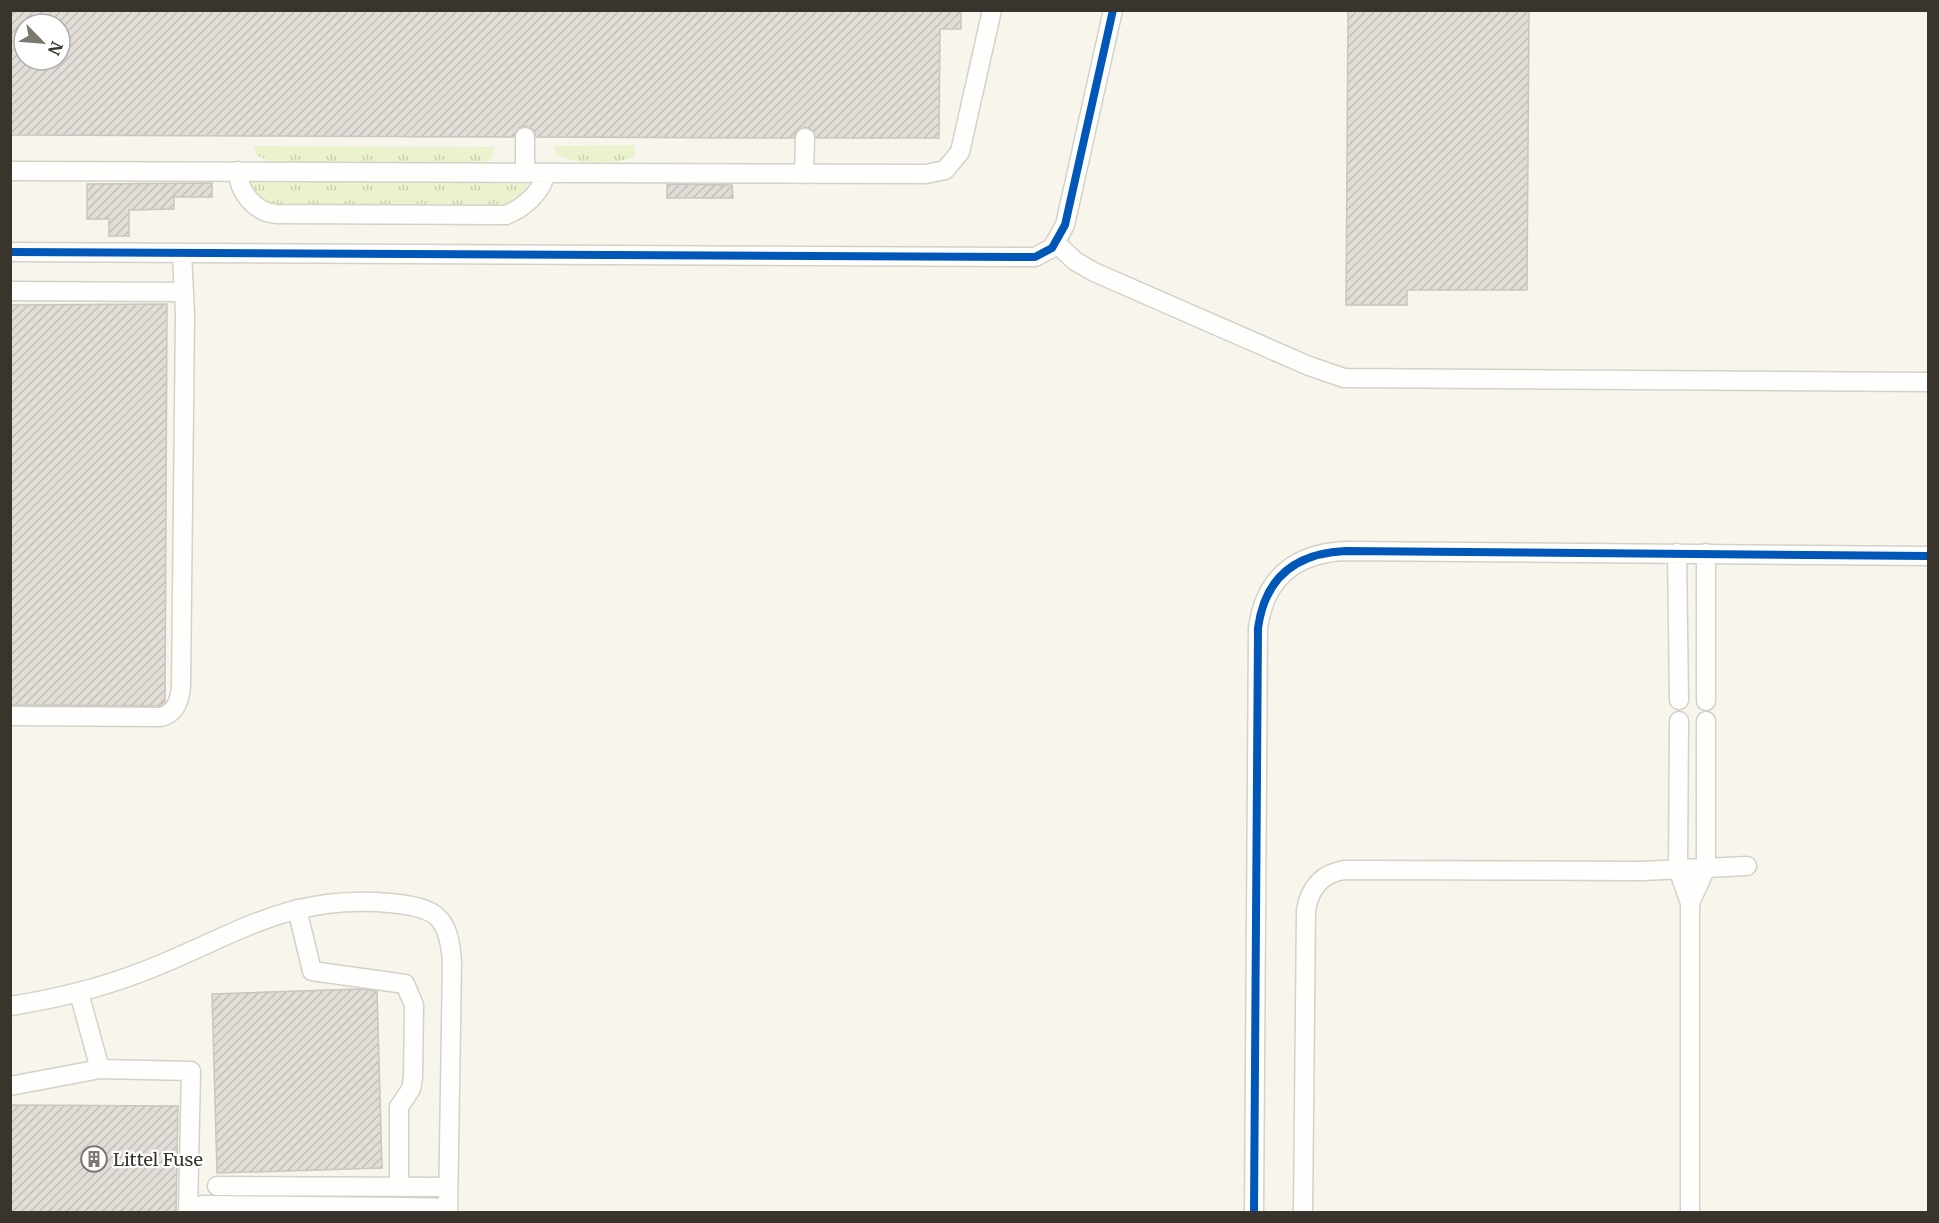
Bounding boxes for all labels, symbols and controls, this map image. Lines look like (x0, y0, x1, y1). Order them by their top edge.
north arrow (12, 12, 72, 72)
text: N (44, 38, 67, 59)
building icon: Littel Fuse (79, 1144, 109, 1174)
place label: Littel Fuse (113, 1148, 203, 1171)

